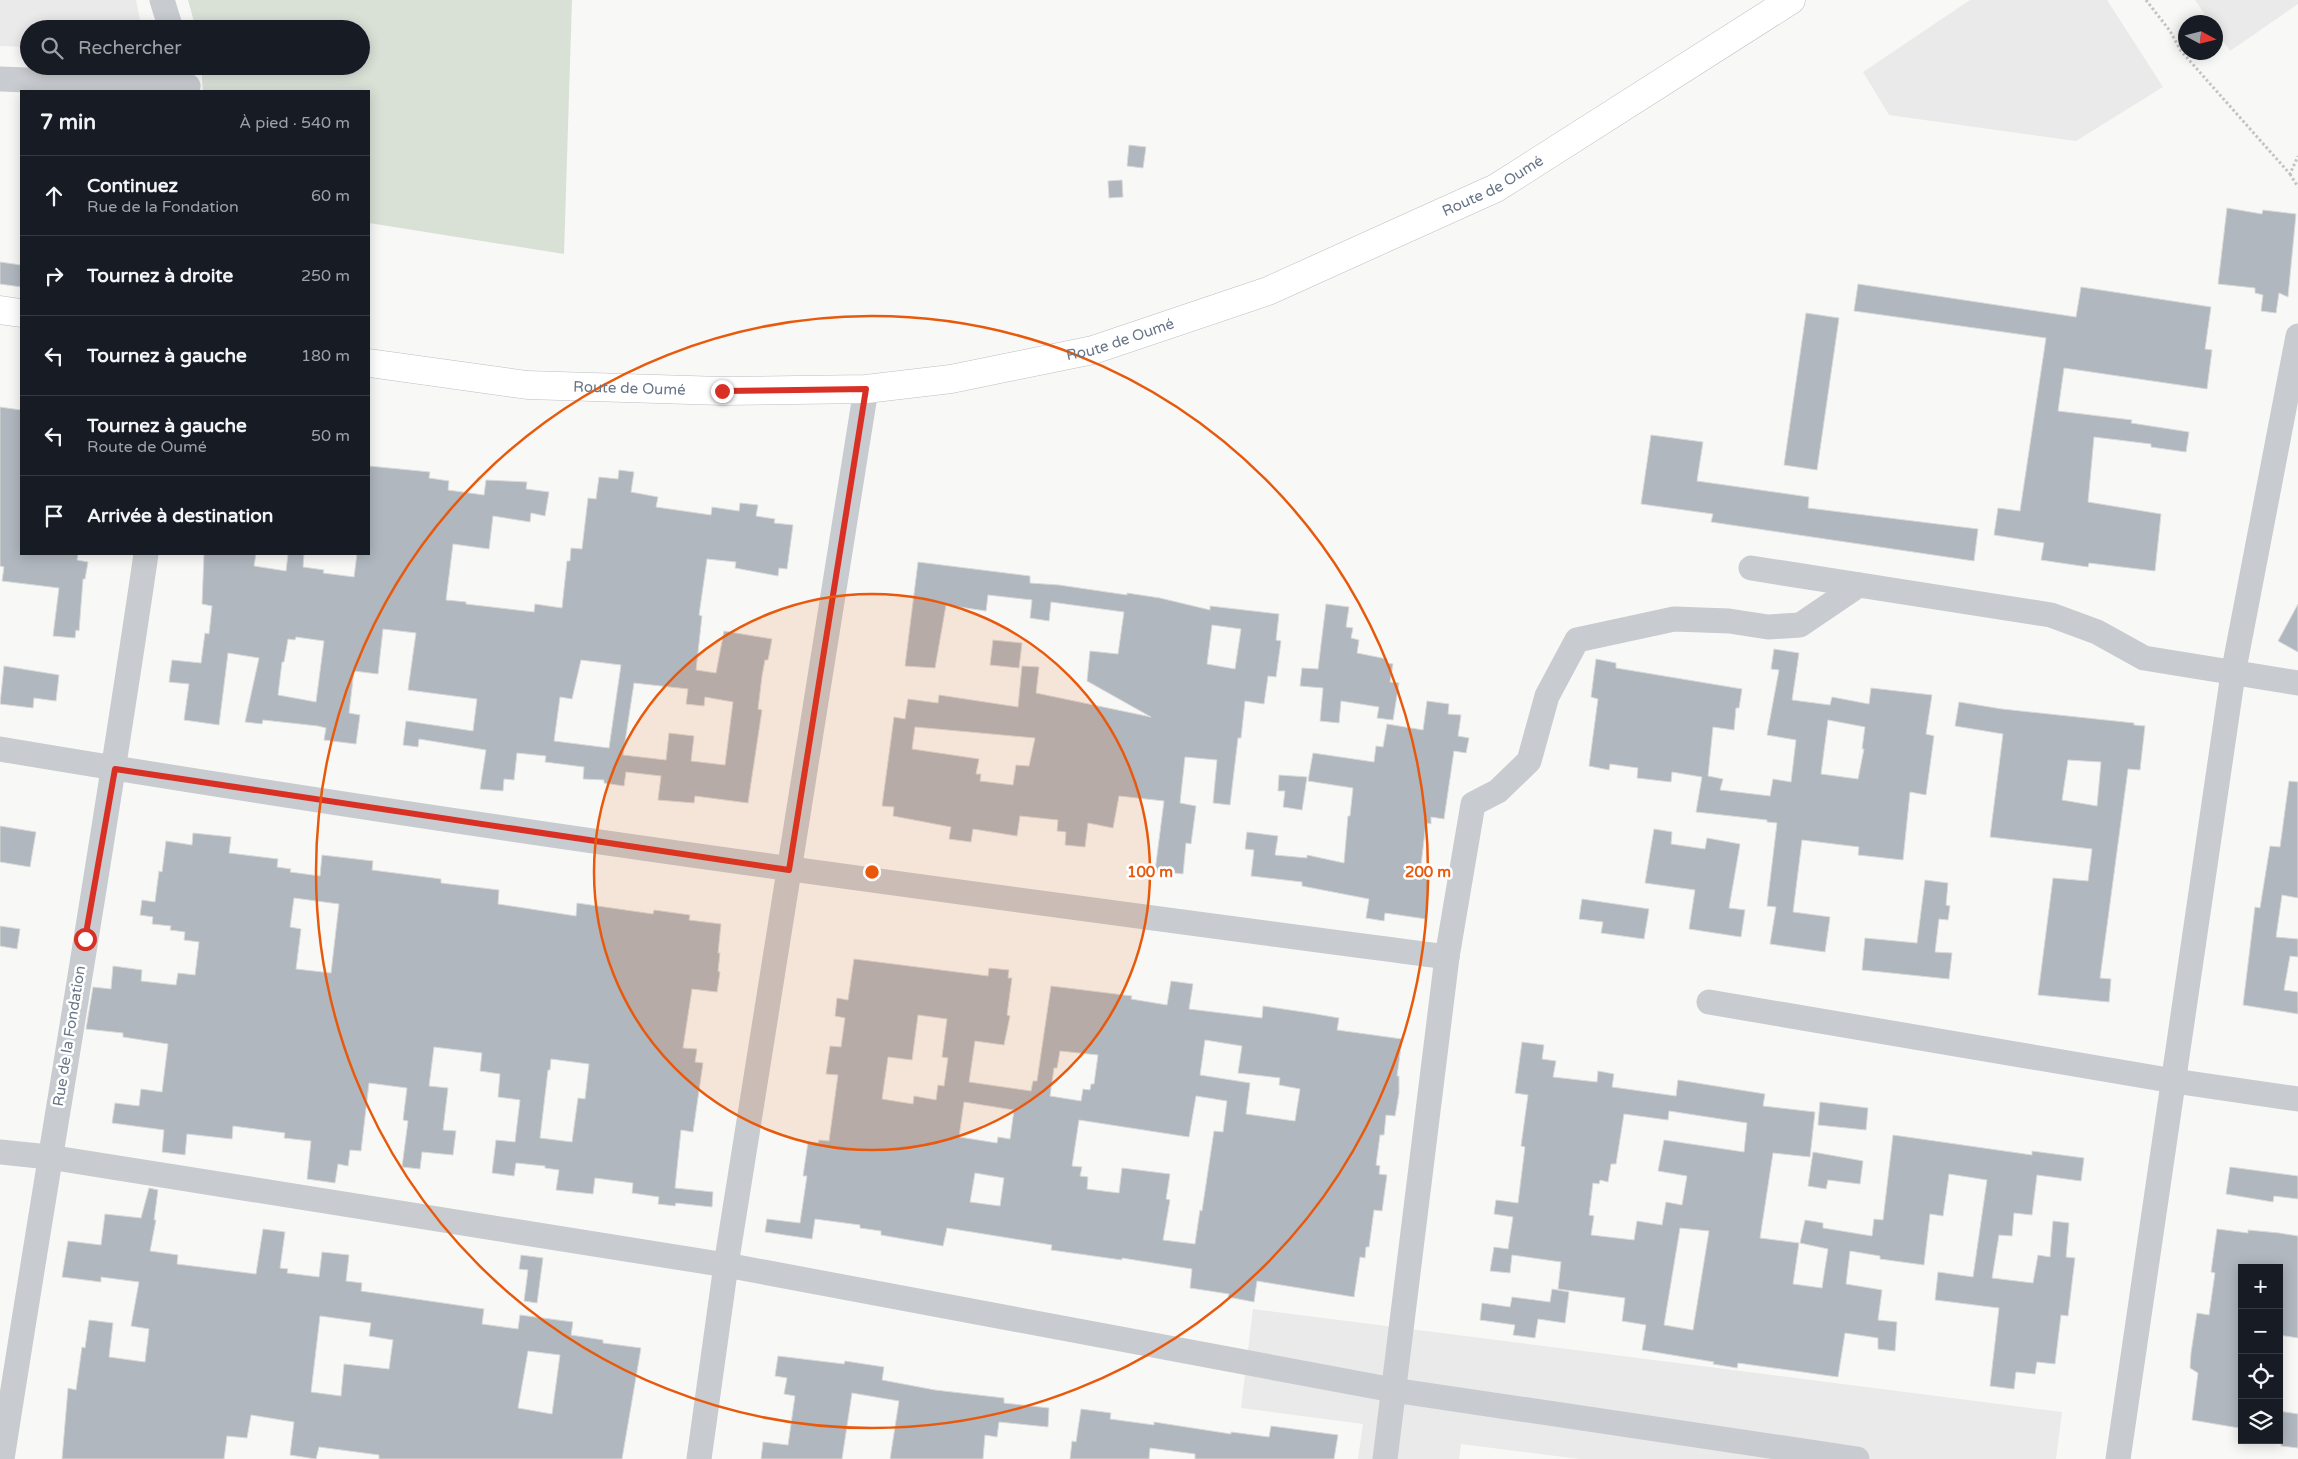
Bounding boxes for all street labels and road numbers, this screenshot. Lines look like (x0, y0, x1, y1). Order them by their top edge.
street label: Route de Oumé (1439, 151, 1547, 220)
street label: Route de Oumé (1064, 314, 1176, 364)
street label: Route de Oumé (573, 377, 686, 399)
street label: Rue de la Fondation (49, 964, 89, 1108)

